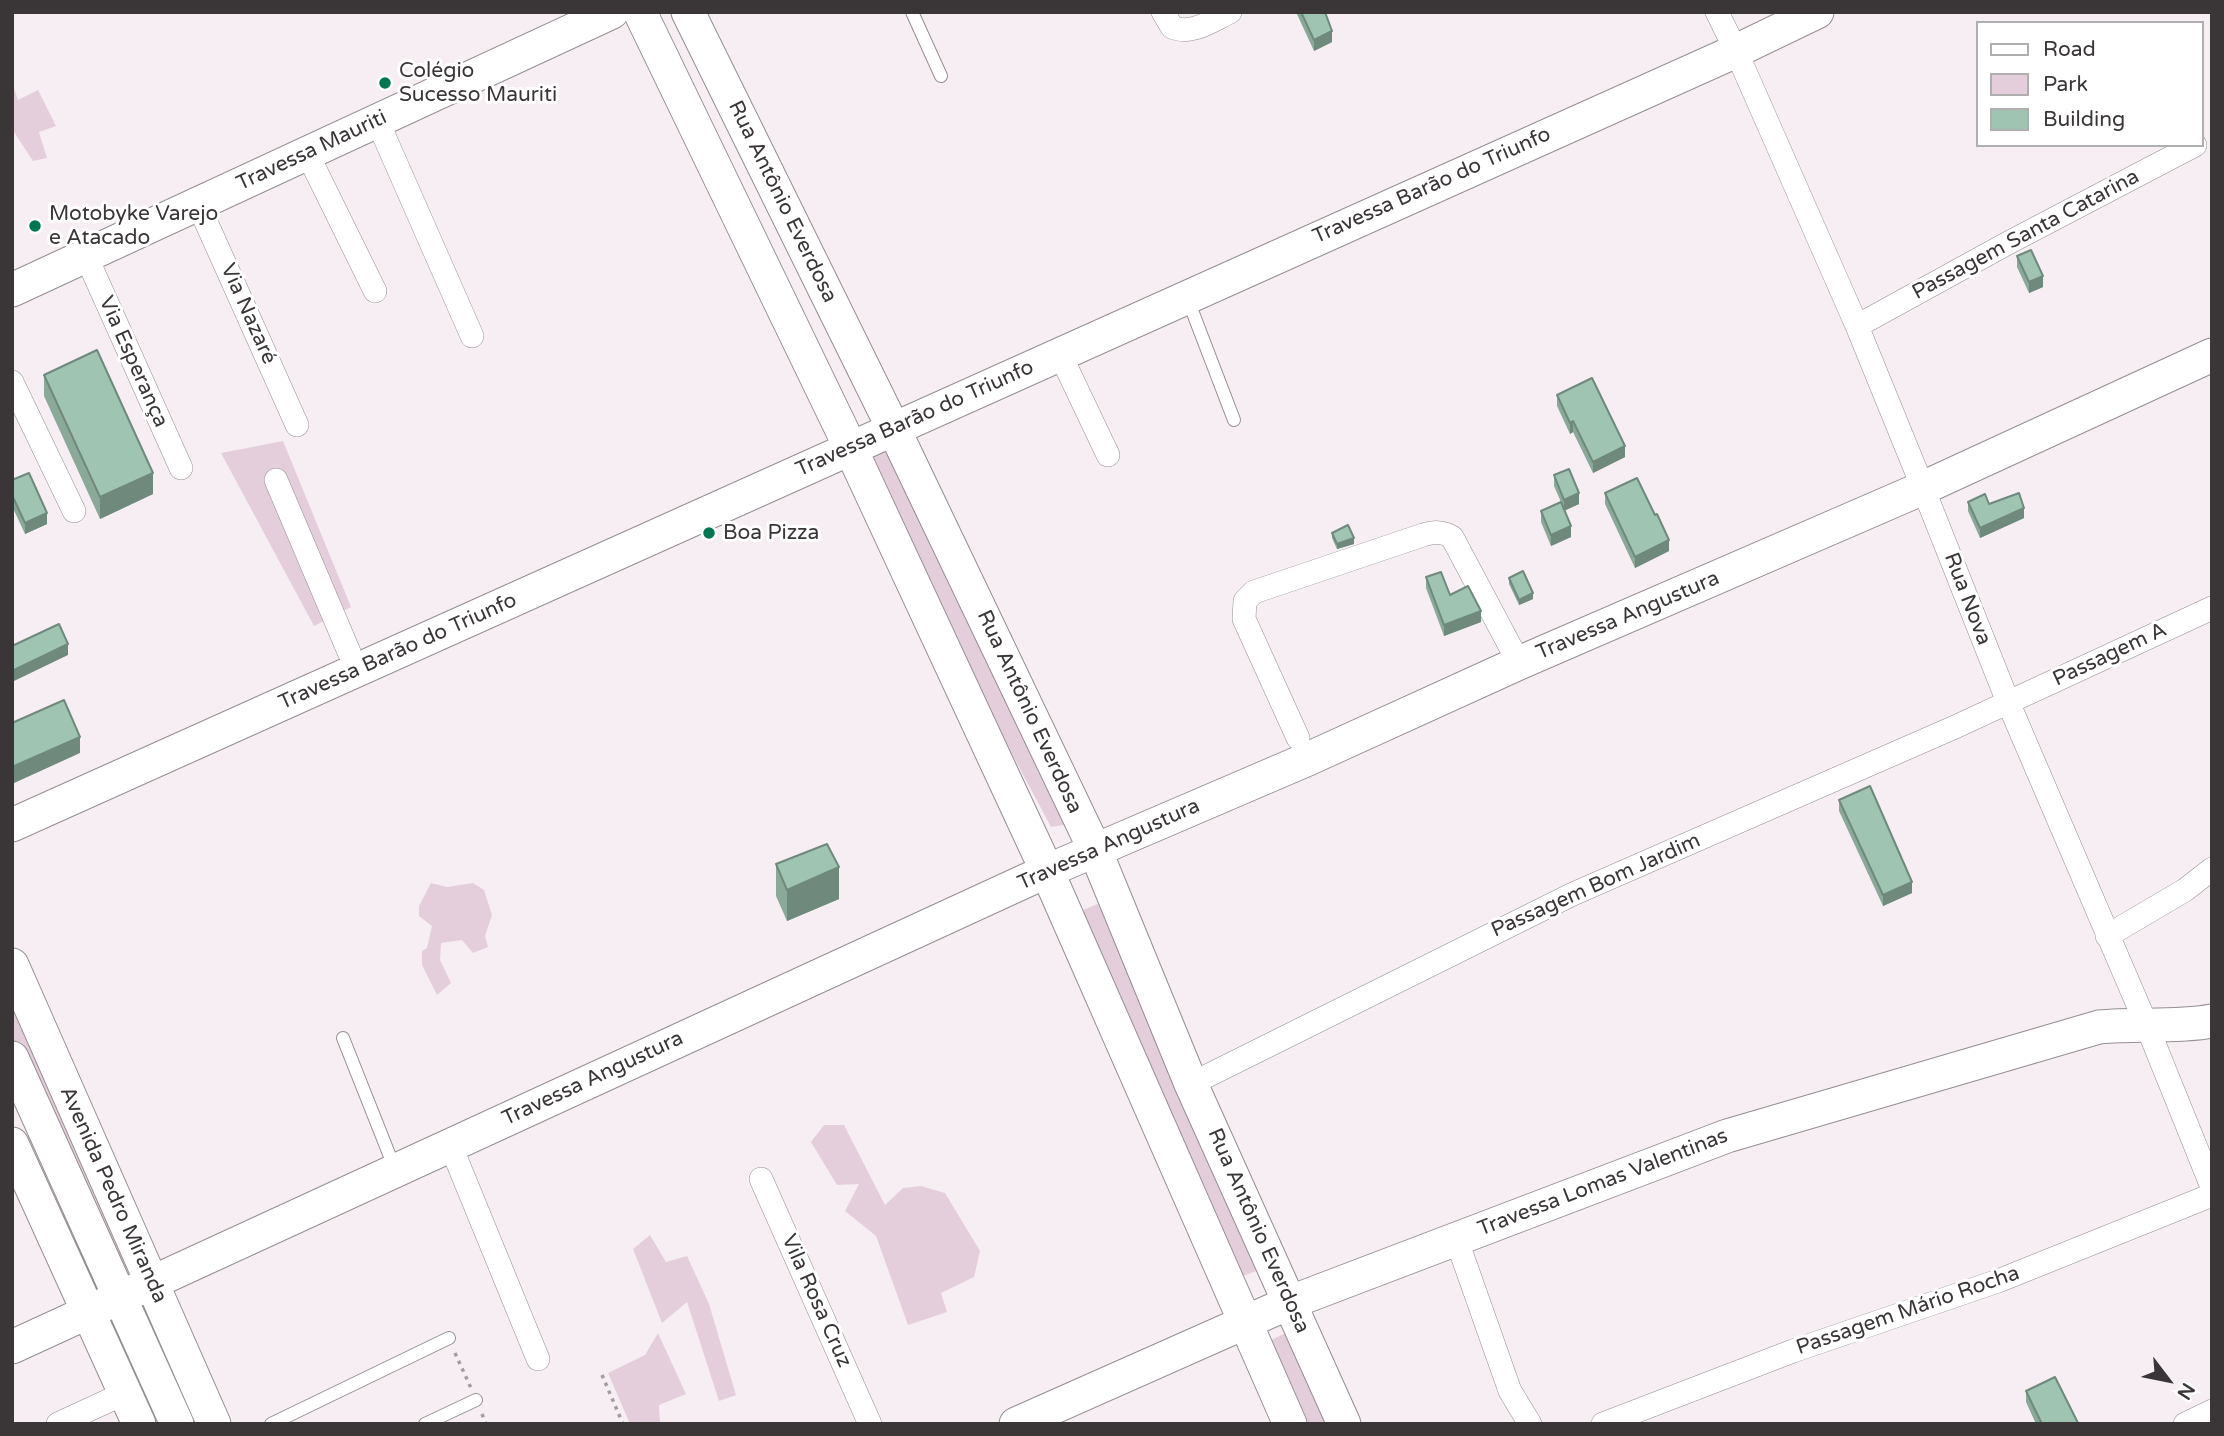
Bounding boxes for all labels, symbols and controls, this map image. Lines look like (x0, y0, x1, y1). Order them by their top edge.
legend (1976, 21, 2203, 147)
text: Road (2043, 37, 2096, 62)
place label: Colégio Sucesso Mauriti (399, 58, 557, 108)
text: Park (2043, 72, 2088, 97)
marker: Colégio Sucesso Mauriti (377, 75, 393, 91)
street label: Rua Antônio Everdosa (722, 97, 842, 307)
street label: Travessa Mauriti (233, 105, 391, 197)
text: Building (2043, 107, 2125, 132)
street label: Travessa Barão do Triunfo (1309, 122, 1555, 250)
street label: Passagem Santa Catarina (1908, 164, 2144, 306)
place label: Motobyke Varejo e Atacado (49, 201, 218, 251)
marker: Motobyke Varejo e Atacado (27, 218, 43, 234)
street label: Via Nazaré (215, 260, 281, 368)
street label: Via Esperança (93, 292, 173, 432)
street label: Travessa Barão do Triunfo (792, 355, 1038, 483)
place label: Boa Pizza (723, 520, 819, 546)
marker: Boa Pizza (701, 525, 717, 541)
street label: Rua Nova (1938, 549, 1996, 649)
street label: Travessa Angustura (1533, 566, 1723, 666)
street label: Travessa Barão do Triunfo (275, 588, 521, 716)
street label: Rua Antônio Everdosa (971, 606, 1087, 818)
street label: Passagem A (2049, 618, 2171, 692)
street label: Travessa Angustura (1014, 794, 1204, 896)
street label: Passagem Bom Jardim (1488, 828, 1704, 944)
street label: Travessa Angustura (499, 1026, 687, 1132)
street label: Avenida Pedro Miranda (54, 1083, 172, 1307)
street label: Travessa Lomas Valentinas (1474, 1124, 1732, 1242)
street label: Rua Antônio Everdosa (1201, 1125, 1315, 1337)
street label: Vila Rosa Cruz (775, 1231, 857, 1371)
street label: Passagem Mário Rocha (1793, 1261, 2023, 1361)
north arrow (2133, 1345, 2203, 1415)
text: N (2172, 1379, 2199, 1403)

